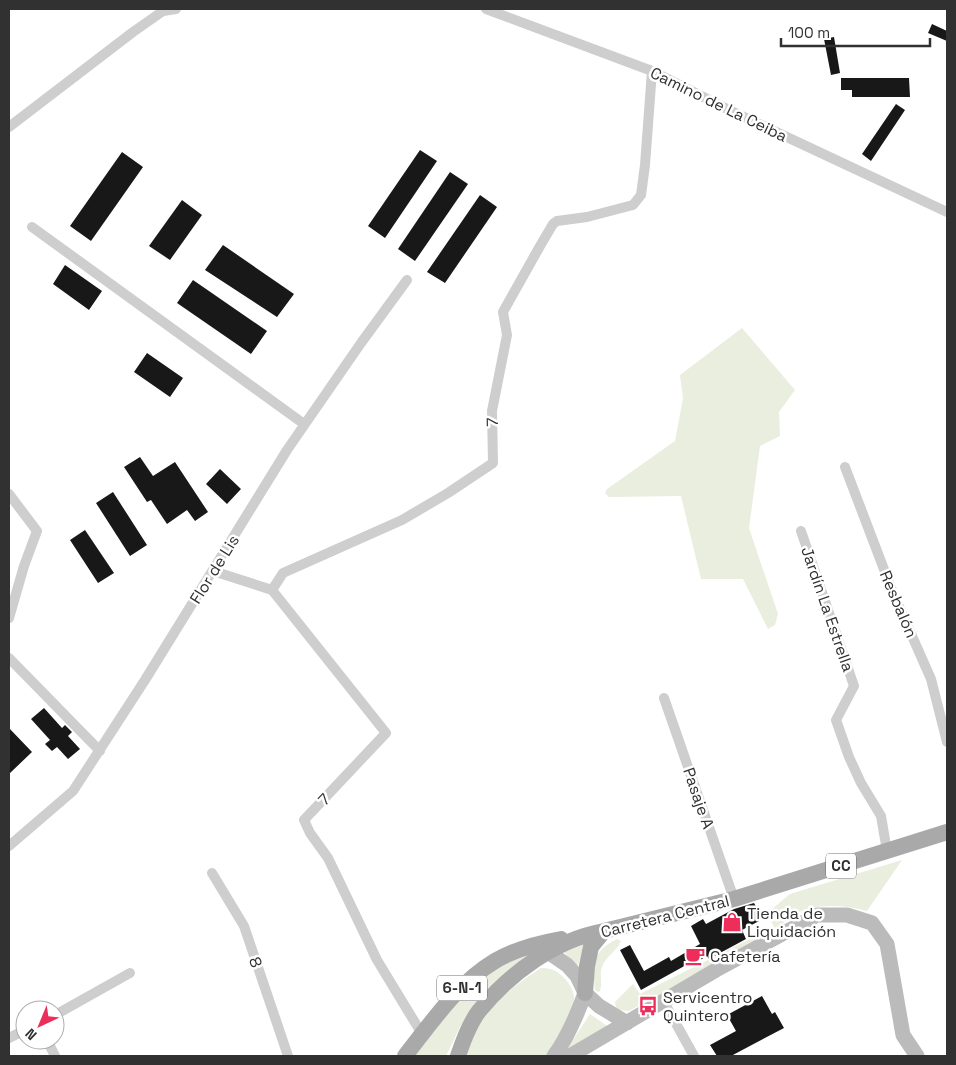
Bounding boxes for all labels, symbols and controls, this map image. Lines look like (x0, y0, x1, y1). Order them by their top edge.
scale bar (781, 15, 930, 47)
text: 100 m (788, 23, 830, 42)
street label: Camino de La Ceiba (647, 62, 791, 147)
street label: 7 (482, 417, 503, 427)
street label: Flor de Lis (185, 531, 244, 608)
street label: Jardín La Estrella (796, 544, 859, 675)
street label: Resbalón (875, 567, 922, 641)
street label: Pasaje A (678, 765, 719, 832)
street label: 7 (314, 789, 335, 810)
road number: CC (826, 854, 856, 878)
street label: Carretera Central (599, 890, 732, 943)
place label: Tienda de Liquidación (747, 903, 836, 942)
shop icon: Tienda de Liquidación (721, 911, 743, 933)
cafe icon: Cafetería (684, 945, 706, 967)
place label: Cafetería (710, 946, 781, 967)
street label: 8 (244, 954, 267, 970)
road number: 6-N-1 (437, 976, 487, 1000)
place label: Servicentro Quintero (663, 987, 752, 1026)
bus stop icon: Servicentro Quintero (637, 995, 659, 1017)
north arrow (15, 1000, 65, 1050)
text: N (21, 1025, 41, 1044)

